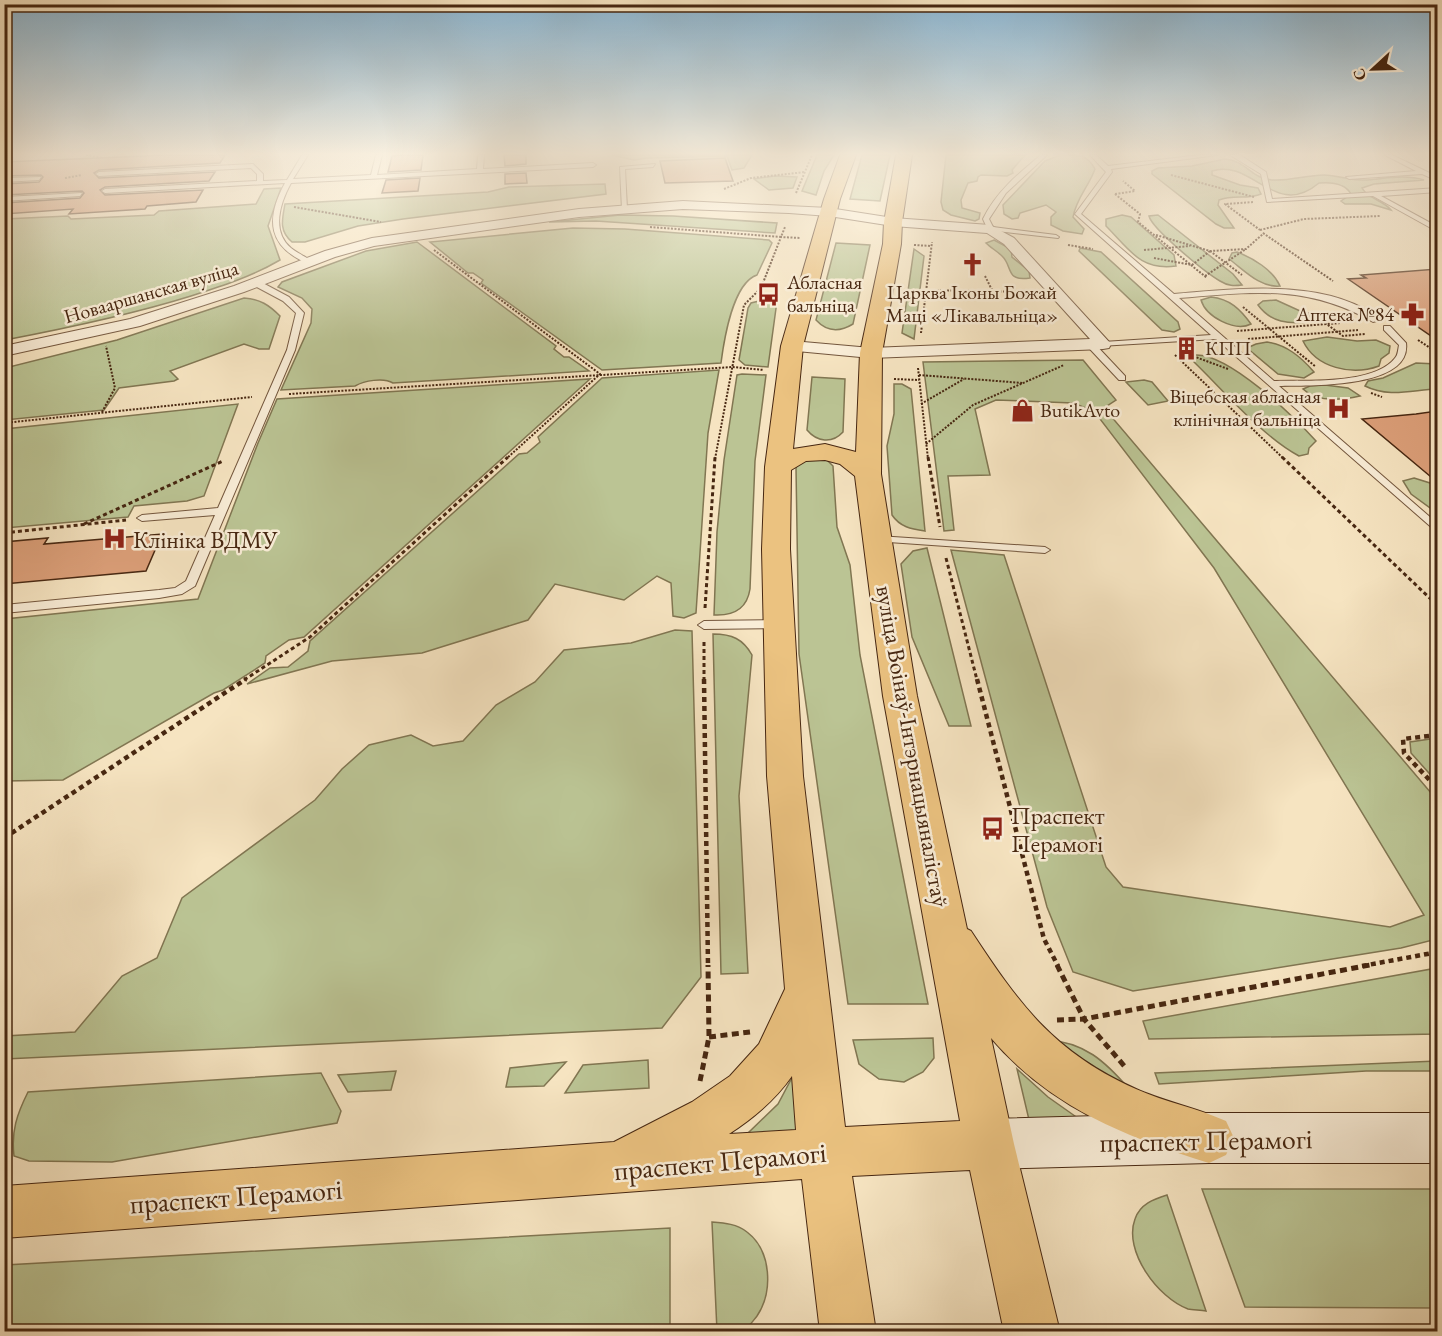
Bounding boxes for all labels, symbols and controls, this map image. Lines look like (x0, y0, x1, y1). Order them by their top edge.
north arrow (1343, 39, 1403, 99)
text: С (1348, 65, 1371, 84)
church icon: Царква Іконы Божай Маці «Лікавальніца» (959, 252, 985, 278)
street label: Новааршанская вуліца (61, 255, 241, 329)
place label: Абласная бальніца (786, 269, 862, 318)
place label: Царква Іконы Божай Маці «Лікавальніца» (886, 279, 1058, 328)
bus stop icon: Абласная бальніца (756, 281, 782, 307)
place label: Аптека №84 (1295, 301, 1394, 327)
pharmacy icon: Аптека №84 (1399, 301, 1425, 327)
building icon: КПП (1174, 335, 1200, 361)
place label: КПП (1205, 335, 1251, 361)
place label: Віцебская абласная клінічная бальніца (1169, 383, 1321, 432)
hospital icon: Віцебская абласная клінічная бальніца (1326, 395, 1352, 421)
shop icon: ButikAvto (1009, 397, 1035, 423)
place label: ButikAvto (1040, 397, 1120, 423)
place label: Клініка ВДМУ (133, 524, 278, 555)
hospital icon: Клініка ВДМУ (102, 526, 128, 552)
street label: вуліца Воінаў-Інтэрнацыяналістаў (869, 583, 957, 910)
place label: Праспект Перамогі (1011, 800, 1105, 859)
bus stop icon: Праспект Перамогі (980, 816, 1006, 842)
street label: праспект Перамогі (1099, 1120, 1313, 1160)
street label: праспект Перамогі (612, 1134, 828, 1188)
street label: праспект Перамогі (128, 1171, 344, 1221)

